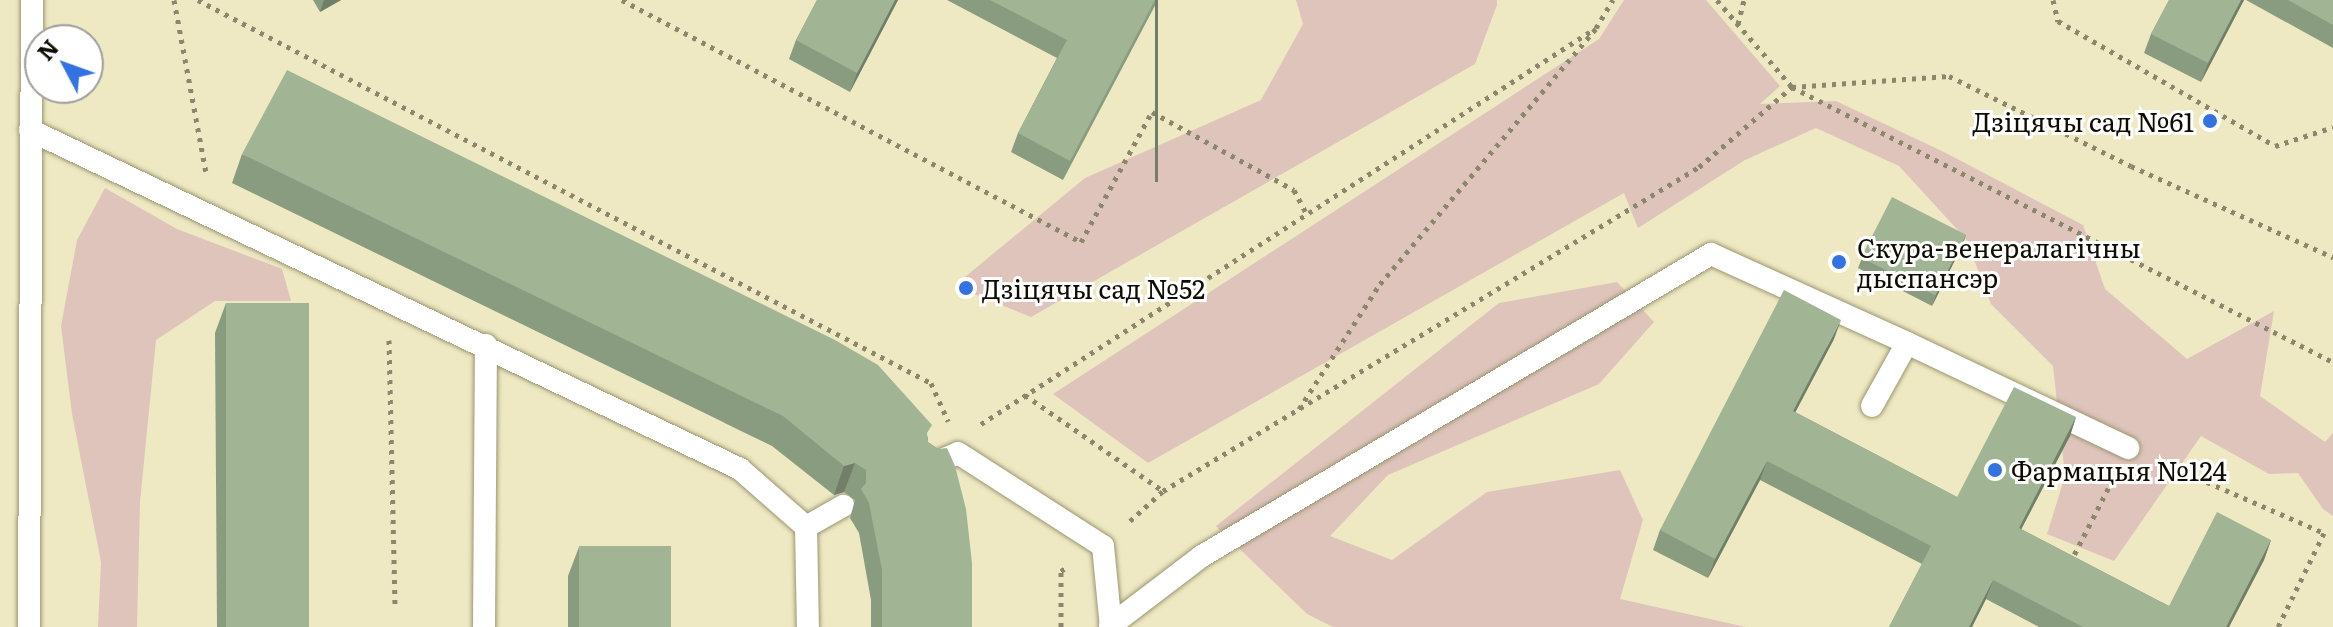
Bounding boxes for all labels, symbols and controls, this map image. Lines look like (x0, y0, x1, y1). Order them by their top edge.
north arrow (24, 24, 104, 104)
text: N (29, 31, 66, 67)
place label: Дзіцячы сад №61 (1972, 105, 2194, 137)
marker: Дзіцячы сад №61 (2201, 112, 2219, 130)
place label: Скура-венералагічны дыспансэр (1857, 231, 2141, 292)
marker: Скура-венералагічны дыспансэр (1828, 251, 1850, 273)
place label: Дзіцячы сад №52 (982, 272, 1205, 304)
marker: Дзіцячы сад №52 (957, 279, 975, 297)
place label: Фармацыя №124 (2011, 454, 2227, 486)
marker: Фармацыя №124 (1986, 461, 2004, 479)

